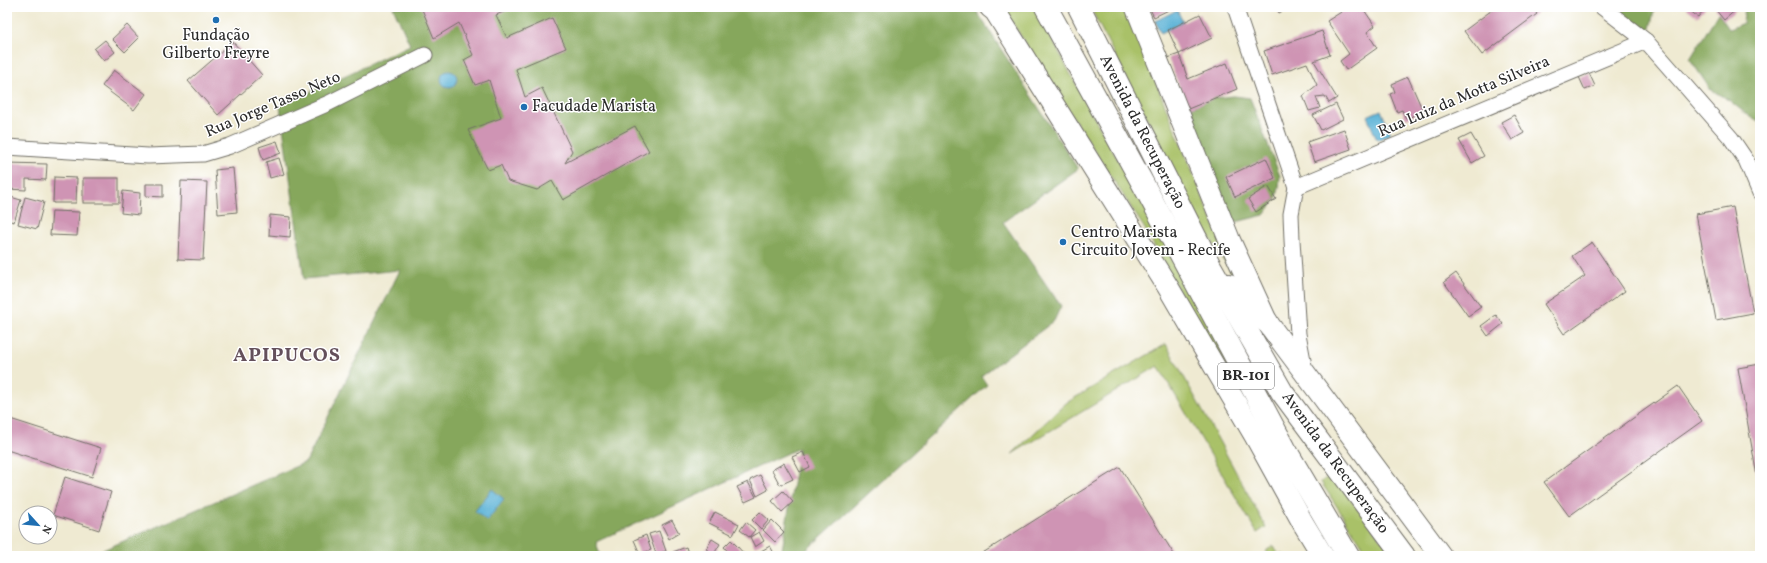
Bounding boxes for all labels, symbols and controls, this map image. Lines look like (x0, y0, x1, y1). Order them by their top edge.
marker: Fundação Gilberto Freyre (211, 15, 221, 25)
place label: Fundação Gilberto Freyre (162, 25, 270, 65)
street label: Avenida da Recuperação (1094, 51, 1190, 213)
street label: Rua Luiz da Motta Silveira (1375, 51, 1553, 143)
street label: Rua Jorge Tasso Neto (202, 66, 344, 144)
place label: Facudade Marista (532, 96, 656, 118)
marker: Facudade Marista (519, 102, 529, 112)
place label: Centro Marista Circuito Jovem - Recife (1071, 222, 1230, 262)
marker: Centro Marista Circuito Jovem - Recife (1058, 237, 1068, 247)
district label: APIPUCOS (233, 342, 341, 370)
road number: BR-101 (1218, 363, 1274, 389)
street label: Avenida da Recuperação (1276, 388, 1394, 538)
north arrow (18, 505, 58, 545)
text: N (37, 522, 54, 536)

